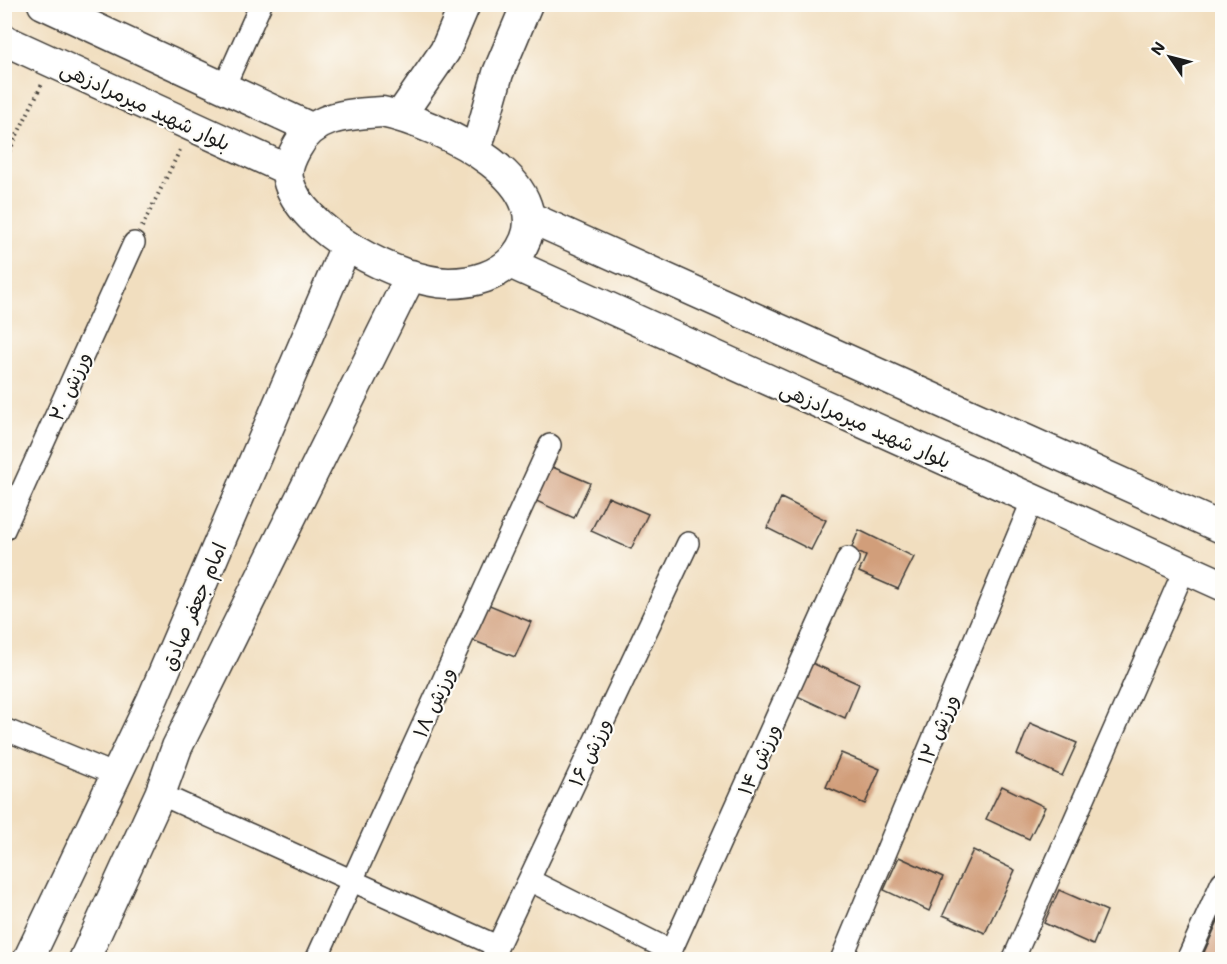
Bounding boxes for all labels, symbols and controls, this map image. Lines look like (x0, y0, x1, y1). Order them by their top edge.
north arrow (1140, 27, 1200, 87)
text: N (1145, 37, 1169, 59)
street label: بلوار شهید میرمرادزهی (57, 54, 235, 157)
street label: ورزش ۲۰ (42, 347, 96, 425)
street label: بلوار شهید میرمرادزهی (776, 375, 955, 474)
street label: امام جعفر صادق (154, 538, 234, 675)
street label: ورزش ۱۸ (406, 663, 460, 741)
street label: ورزش ۱۲ (911, 690, 963, 768)
street label: ورزش ۱۶ (562, 714, 616, 790)
street label: ورزش ۱۴ (731, 719, 785, 799)

